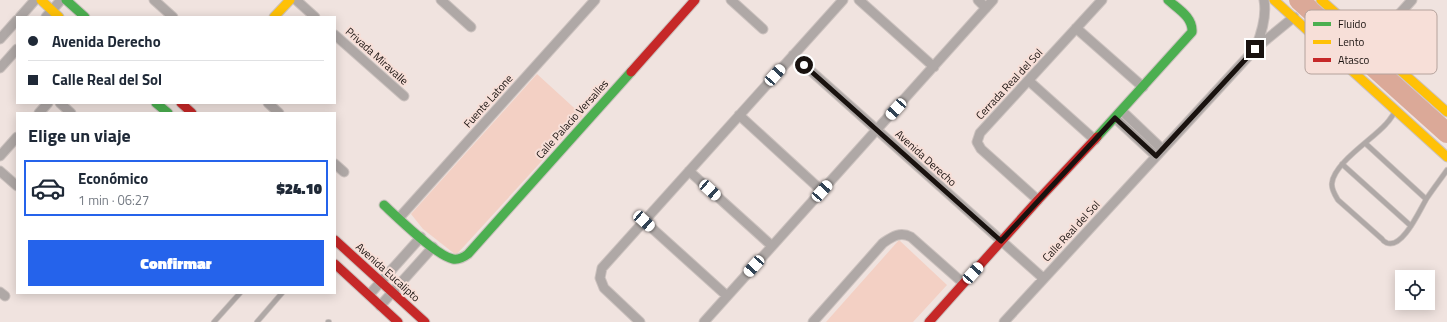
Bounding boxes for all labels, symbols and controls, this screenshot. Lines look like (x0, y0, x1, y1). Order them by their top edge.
legend (1305, 10, 1437, 74)
text: Fluido (1338, 16, 1366, 32)
street label: Privada Miravalle (342, 23, 412, 89)
text: Avenida Derecho (52, 30, 161, 53)
text: Lento (1338, 34, 1365, 50)
route end (1246, 40, 1264, 58)
street label: Cerrada Real del Sol (972, 45, 1046, 123)
text: Atasco (1338, 52, 1370, 68)
route start (795, 56, 813, 74)
car (763, 62, 787, 88)
text: Calle Real del Sol (52, 68, 162, 91)
street label: Fuente Latone (460, 71, 517, 131)
street label: Calle Palacio Versalles (532, 76, 612, 162)
car (884, 96, 908, 122)
text: Elige un viaje (28, 122, 131, 149)
street label: Avenida Derecho (892, 126, 960, 190)
text: Económico (78, 167, 148, 190)
icon: car (30, 170, 66, 206)
text: $24.10 (277, 177, 322, 200)
car (697, 178, 723, 202)
car (810, 178, 834, 204)
text: 1 min · 06:27 (78, 190, 149, 210)
street label: Calle Real del Sol (1039, 197, 1103, 265)
car (631, 209, 657, 233)
street label: Avenida Eucalipto (352, 239, 424, 305)
button: Confirmar (28, 240, 324, 286)
car (742, 253, 766, 279)
car (961, 260, 985, 286)
map controls (1395, 270, 1435, 310)
button: locate (1395, 270, 1435, 310)

